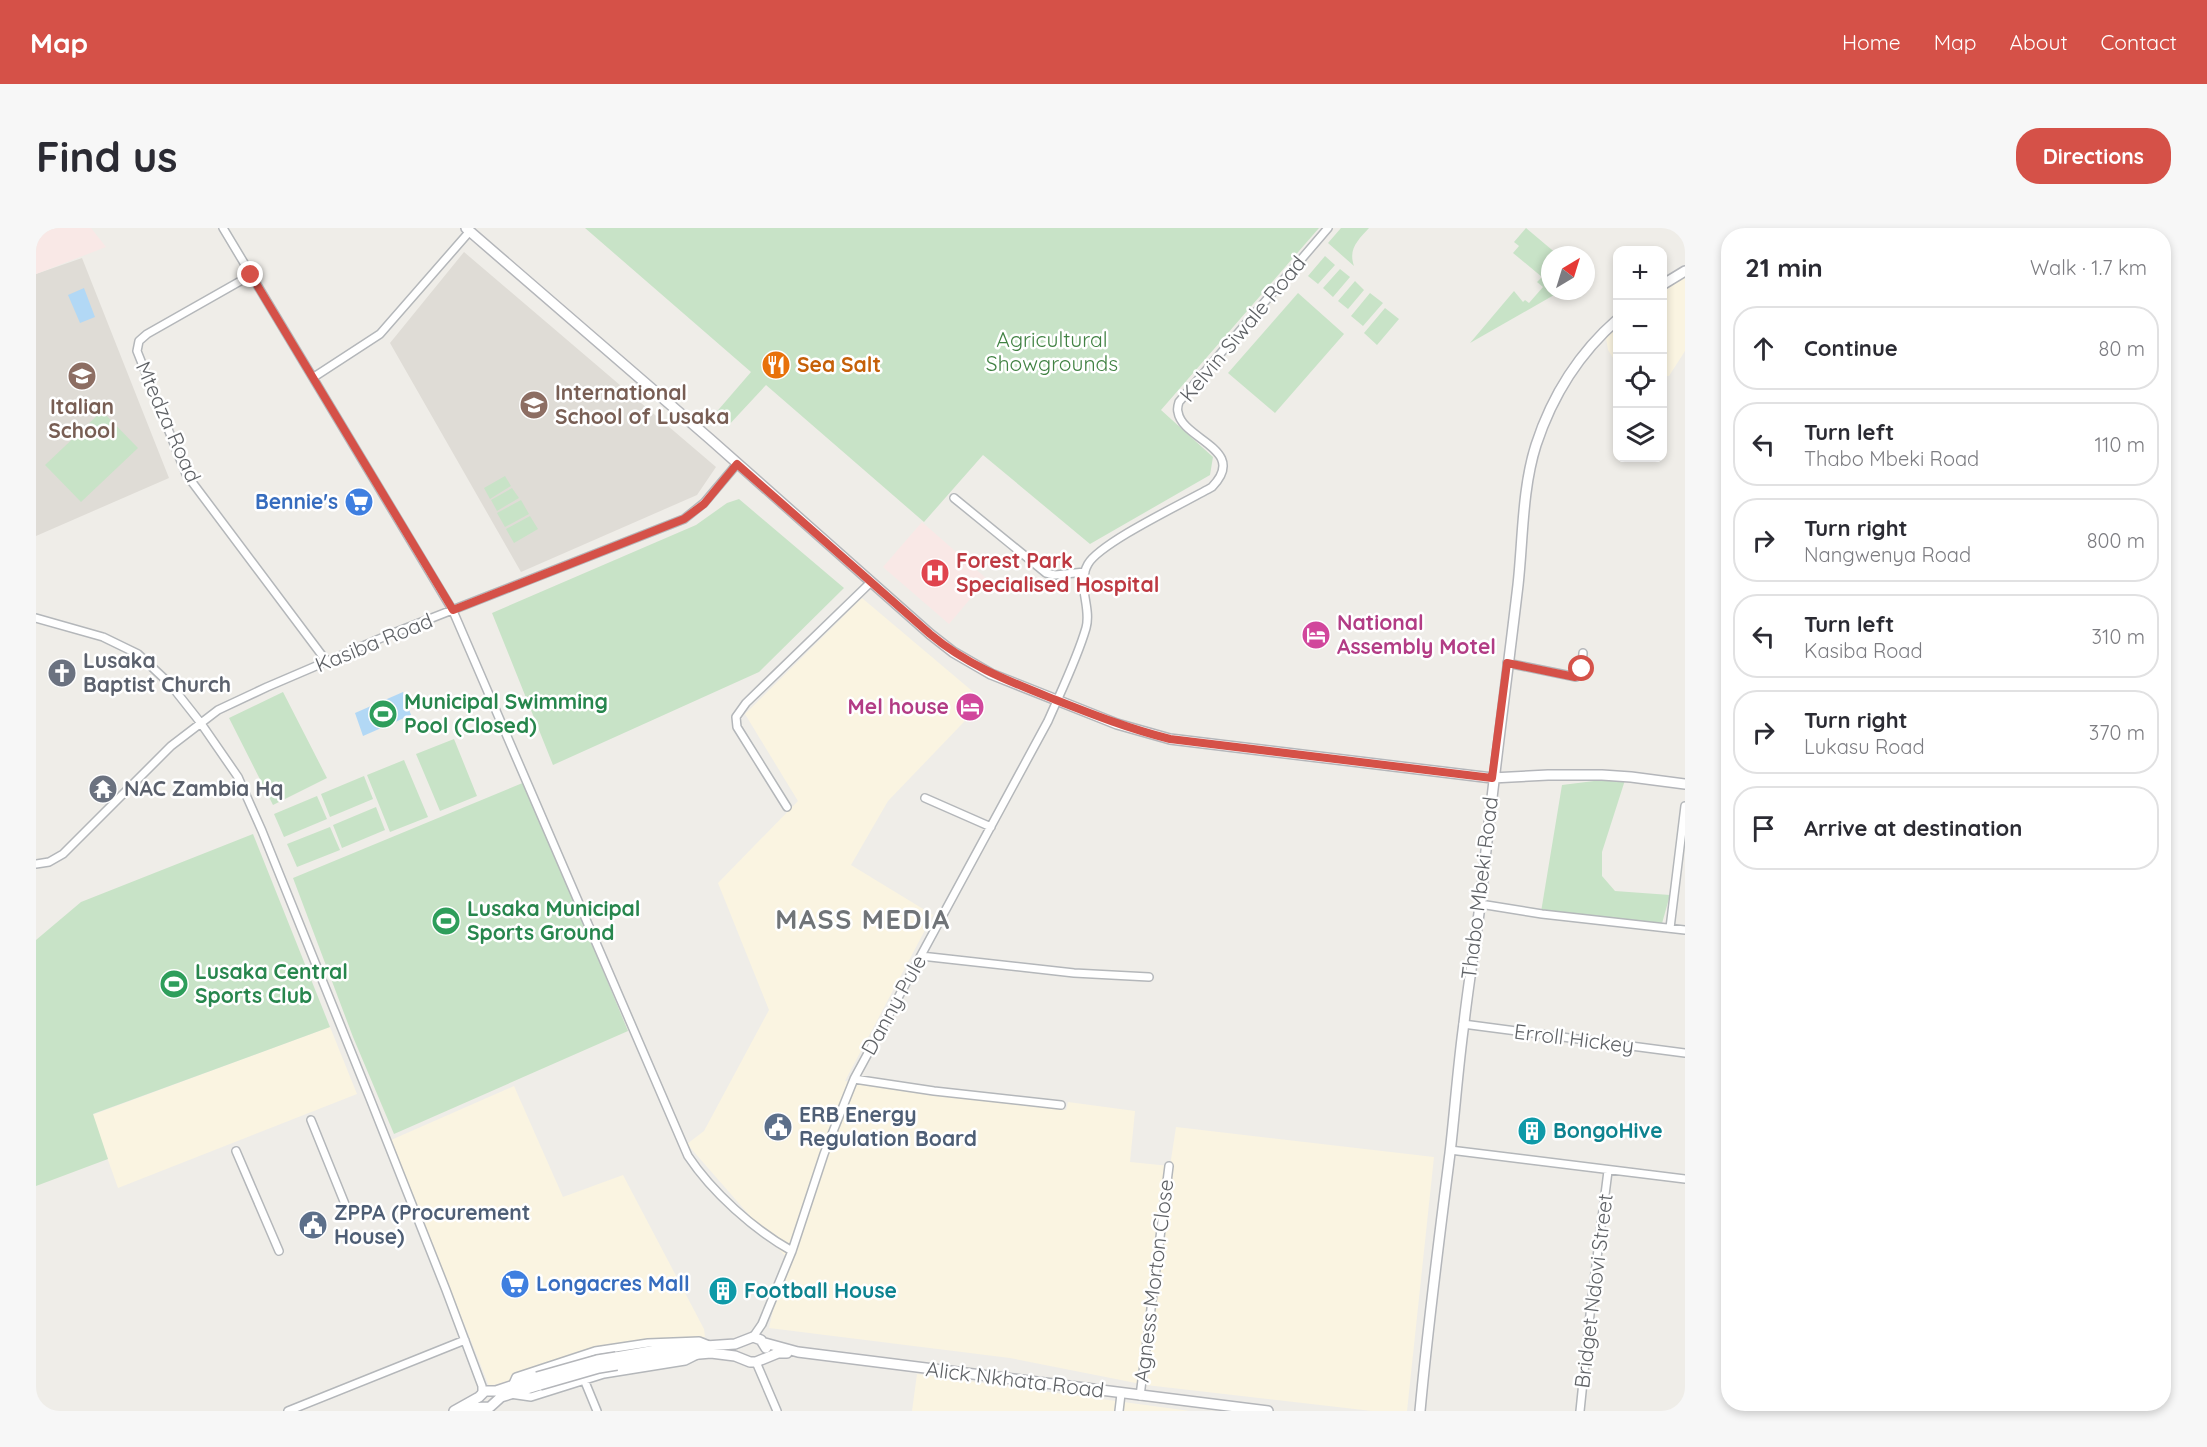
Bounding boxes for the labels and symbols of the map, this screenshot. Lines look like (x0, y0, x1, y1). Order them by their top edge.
north arrow (1541, 246, 1595, 300)
street label: Kelvin Siwale Road (1174, 250, 1311, 407)
route end (237, 261, 263, 287)
park label: Agricultural Showgrounds (986, 326, 1118, 376)
restaurant icon: Sea Salt (760, 349, 792, 381)
place label: Sea Salt (797, 351, 881, 377)
street label: Mtedza Road (131, 357, 207, 486)
school or university icon: Italian School (66, 360, 98, 392)
place label: International School of Lusaka (555, 379, 729, 429)
school or university icon: International School of Lusaka (518, 389, 550, 421)
place label: Italian School (48, 393, 116, 443)
supermarket icon: Bennie's (343, 486, 375, 518)
place label: Bennie's (255, 488, 338, 514)
place label: Forest Park Specialised Hospital (956, 547, 1159, 597)
hospital icon: Forest Park Specialised Hospital (919, 557, 951, 589)
street label: Kasiba Road (311, 607, 436, 677)
place label: National Assembly Motel (1337, 609, 1496, 659)
hotel icon: National Assembly Motel (1300, 619, 1332, 651)
place label: Lusaka Baptist Church (83, 647, 231, 697)
route start (1568, 655, 1594, 681)
church icon: Lusaka Baptist Church (46, 657, 78, 689)
place label: Municipal Swimming Pool (Closed) (404, 688, 608, 738)
hotel icon: Mel house (954, 691, 986, 723)
place label: Mel house (848, 693, 949, 719)
sports icon: Municipal Swimming Pool (Closed) (367, 698, 399, 730)
temple icon: NAC Zambia Hq (87, 773, 119, 805)
place label: NAC Zambia Hq (124, 775, 283, 801)
street label: Thabo Mbeki Road (1455, 795, 1503, 981)
place label: Lusaka Municipal Sports Ground (467, 895, 640, 945)
district label: MASS MEDIA (775, 902, 951, 936)
sports icon: Lusaka Municipal Sports Ground (430, 905, 462, 937)
street label: Danny Pule (855, 950, 931, 1059)
place label: Lusaka Central Sports Club (195, 958, 348, 1008)
sports icon: Lusaka Central Sports Club (158, 968, 190, 1000)
street label: Erroll Hickey (1513, 1018, 1636, 1058)
place label: ERB Energy Regulation Board (799, 1101, 977, 1151)
public building icon: ERB Energy Regulation Board (762, 1111, 794, 1143)
building icon: BongoHive (1516, 1115, 1548, 1147)
place label: BongoHive (1553, 1117, 1663, 1143)
street label: Agness Morton Close (1128, 1178, 1178, 1384)
street label: Bridget Ndovi Street (1568, 1192, 1618, 1390)
place label: ZPPA (Procurement House) (334, 1199, 530, 1249)
public building icon: ZPPA (Procurement House) (297, 1209, 329, 1241)
supermarket icon: Longacres Mall (499, 1268, 531, 1300)
place label: Longacres Mall (536, 1270, 690, 1296)
building icon: Football House (707, 1275, 739, 1307)
place label: Football House (744, 1277, 897, 1303)
street label: Alick Nkhata Road (924, 1355, 1106, 1403)

